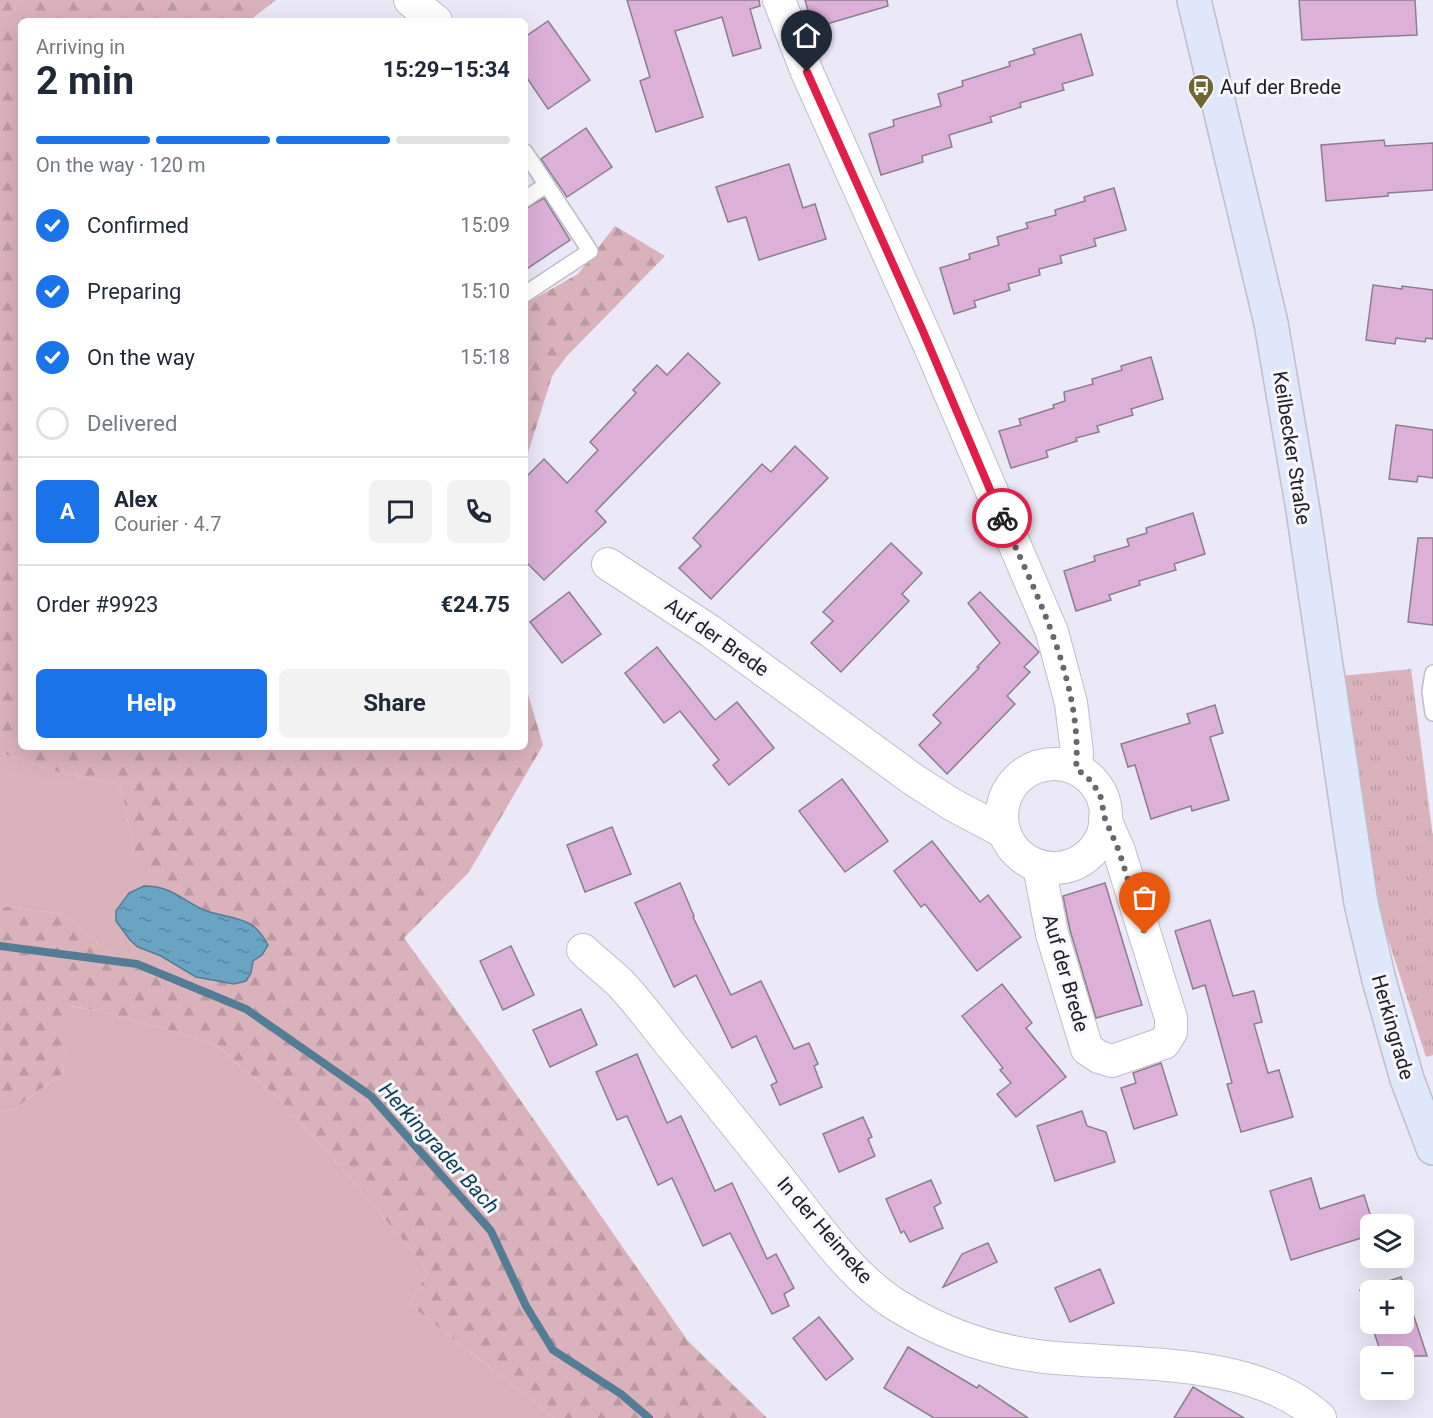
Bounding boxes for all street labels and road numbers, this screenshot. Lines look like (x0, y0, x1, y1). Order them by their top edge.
street label: Keilbecker Straße (1268, 369, 1316, 527)
street label: Auf der Brede (661, 592, 773, 682)
street label: Auf der Brede (1038, 912, 1094, 1034)
street label: Herkingrade (1367, 972, 1419, 1082)
street label: In der Heimeke (772, 1172, 878, 1288)

